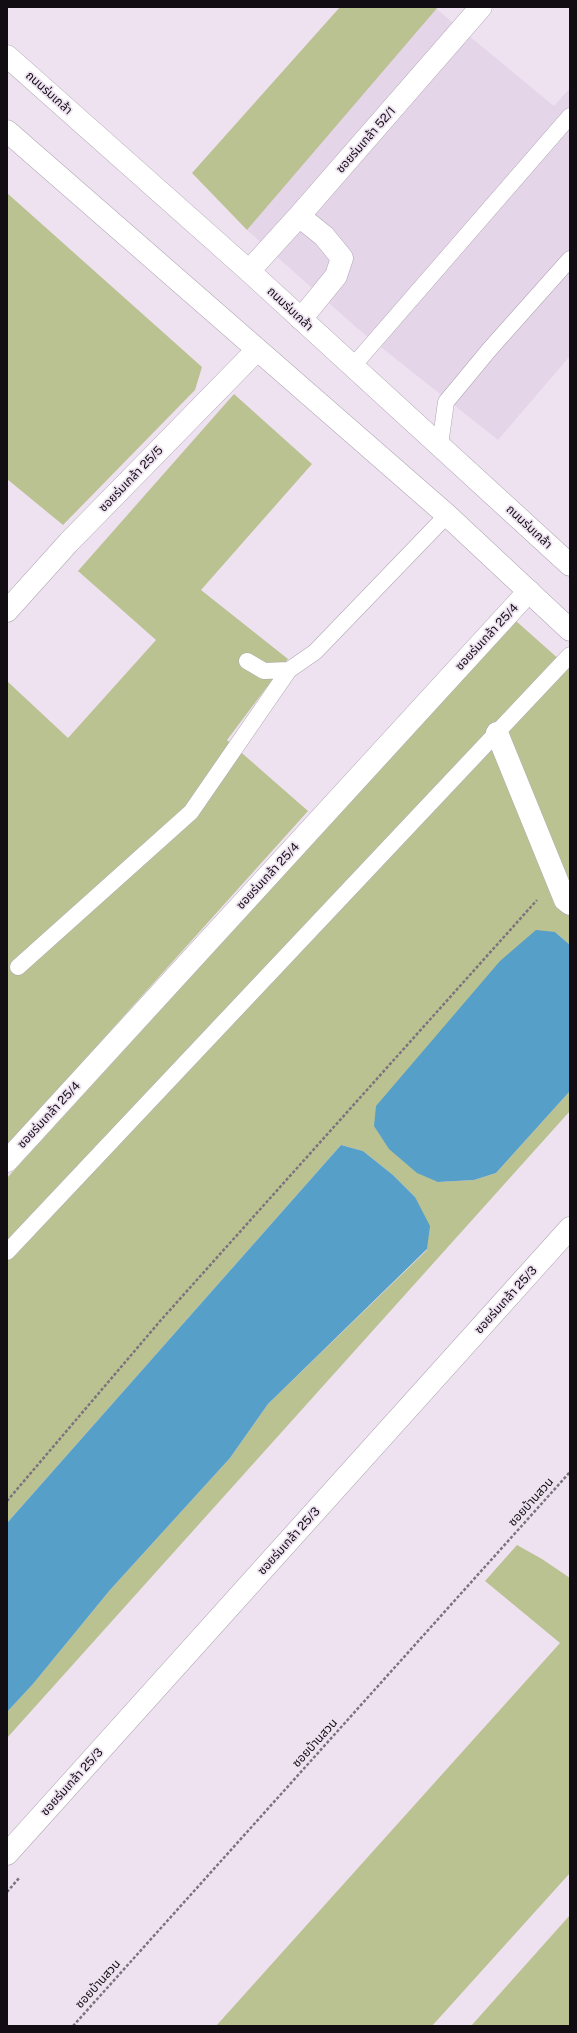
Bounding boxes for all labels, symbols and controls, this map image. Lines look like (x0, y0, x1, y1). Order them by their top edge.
street label: ถนนร่มเกล้า (23, 68, 75, 118)
street label: ซอยร่มเกล้า 52/1 (333, 104, 399, 176)
street label: ถนนร่มเกล้า (264, 284, 316, 334)
street label: ซอยร่มเกล้า 25/5 (96, 443, 166, 515)
street label: ถนนร่มเกล้า (503, 502, 555, 552)
street label: ซอยร่มเกล้า 25/4 (452, 601, 522, 673)
street label: ซอยร่มเกล้า 25/4 (233, 840, 303, 912)
street label: ซอยร่มเกล้า 25/4 (14, 1079, 84, 1151)
street label: ซอยร่มเกล้า 25/3 (472, 1263, 540, 1337)
street label: ซอยบ้านสวน (505, 1475, 557, 1529)
street label: ซอยร่มเกล้า 25/3 (255, 1504, 323, 1578)
street label: ซอยบ้านสวน (289, 1716, 341, 1770)
street label: ซอยร่มเกล้า 25/3 (38, 1745, 106, 1819)
street label: ซอยบ้านสวน (72, 1957, 124, 2011)

